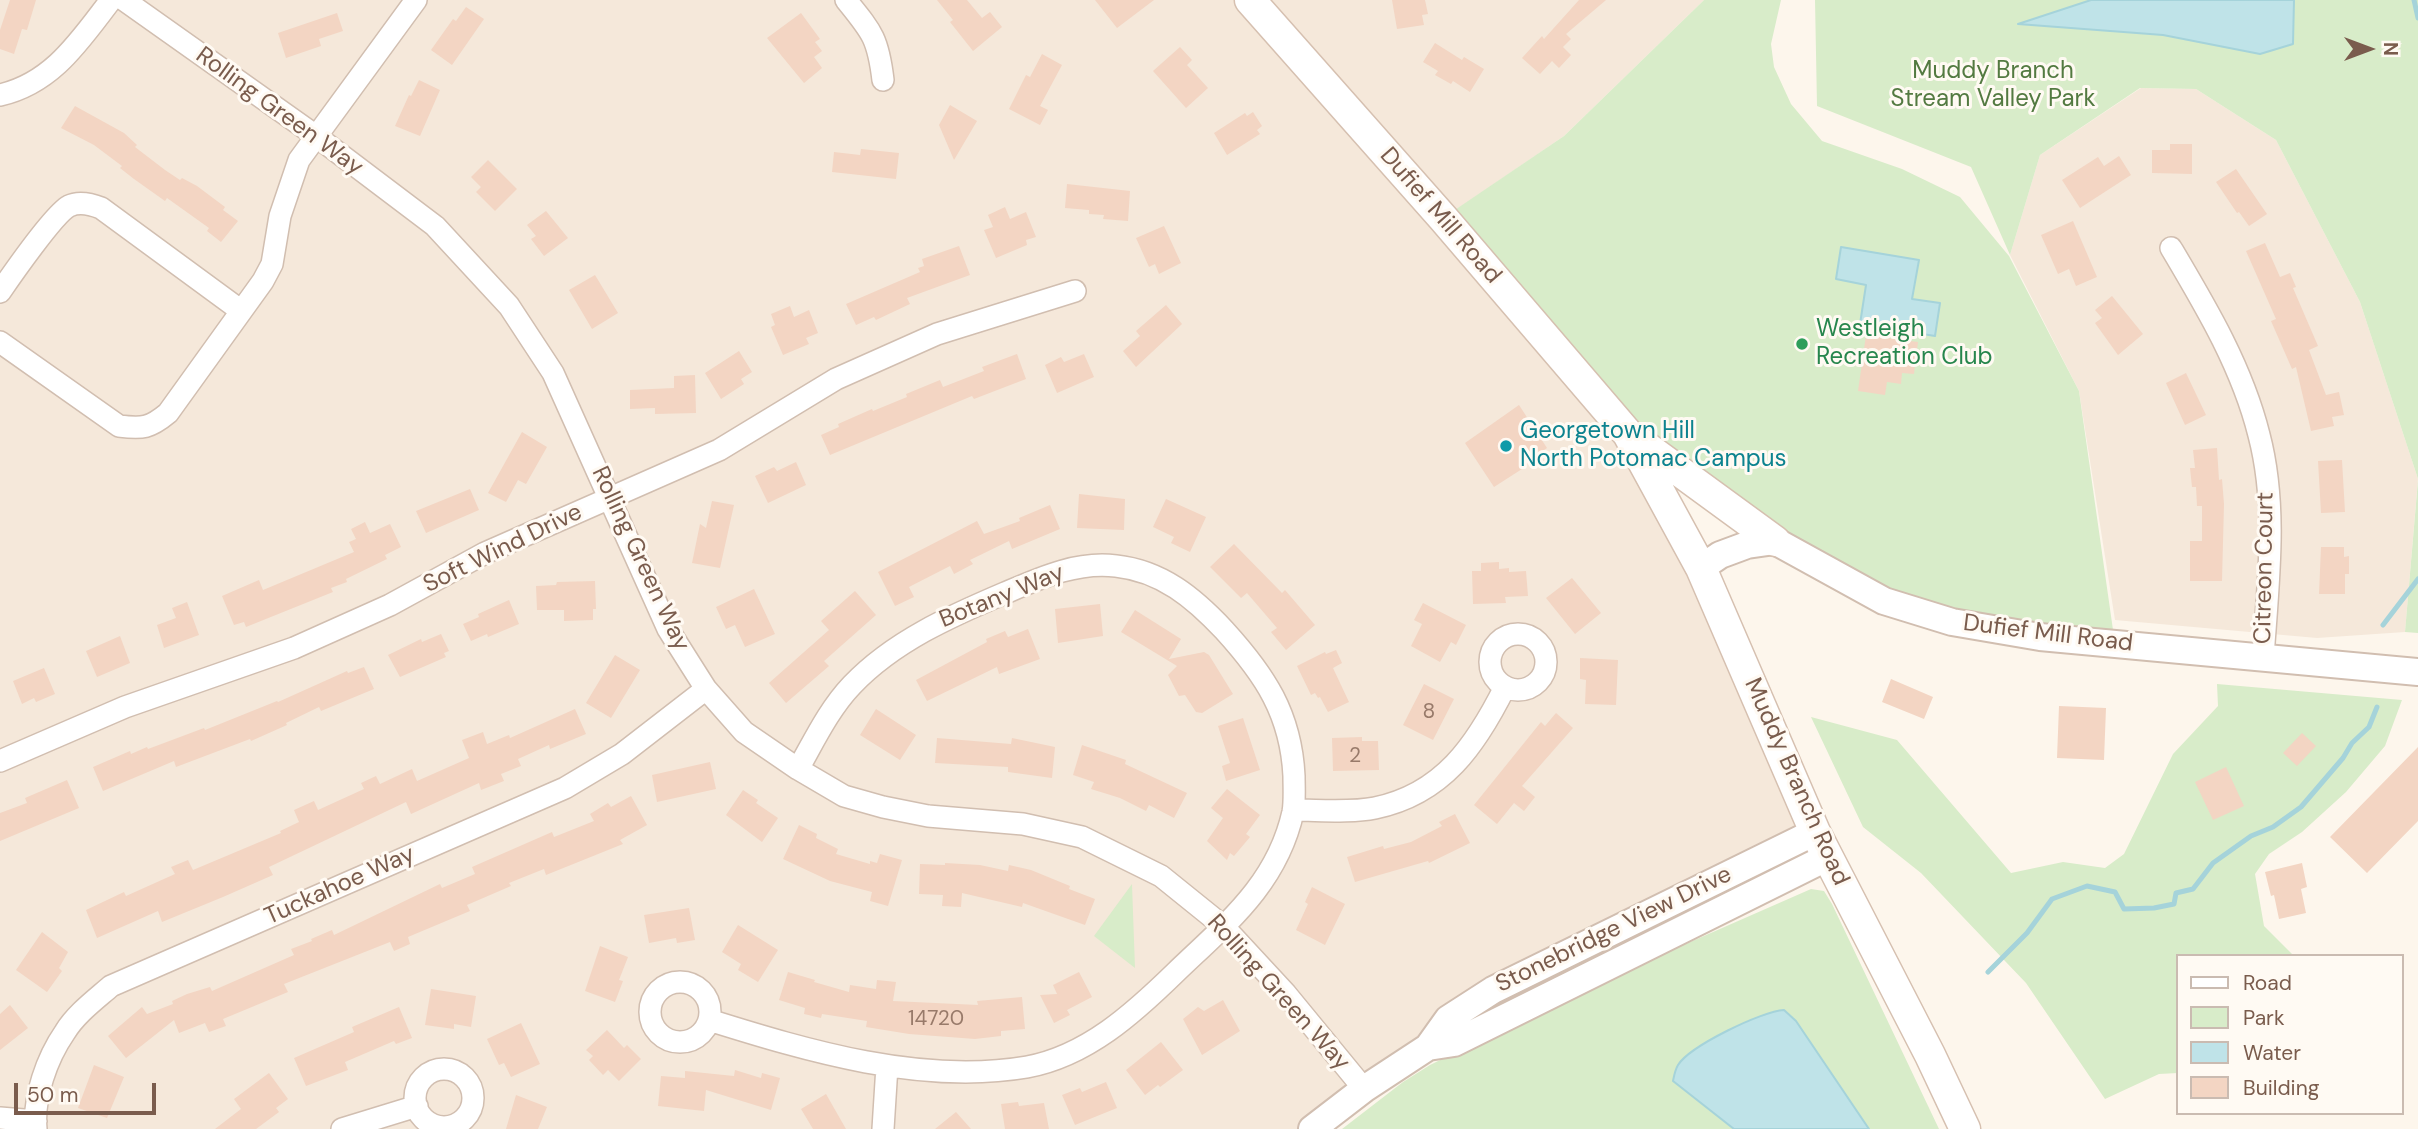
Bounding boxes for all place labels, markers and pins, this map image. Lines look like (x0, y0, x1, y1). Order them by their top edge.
place label: Westleigh Recreation Club (1816, 316, 1993, 372)
marker: Westleigh Recreation Club (1794, 336, 1810, 352)
place label: Georgetown Hill North Potomac Campus (1520, 418, 1787, 474)
marker: Georgetown Hill North Potomac Campus (1498, 438, 1514, 454)

